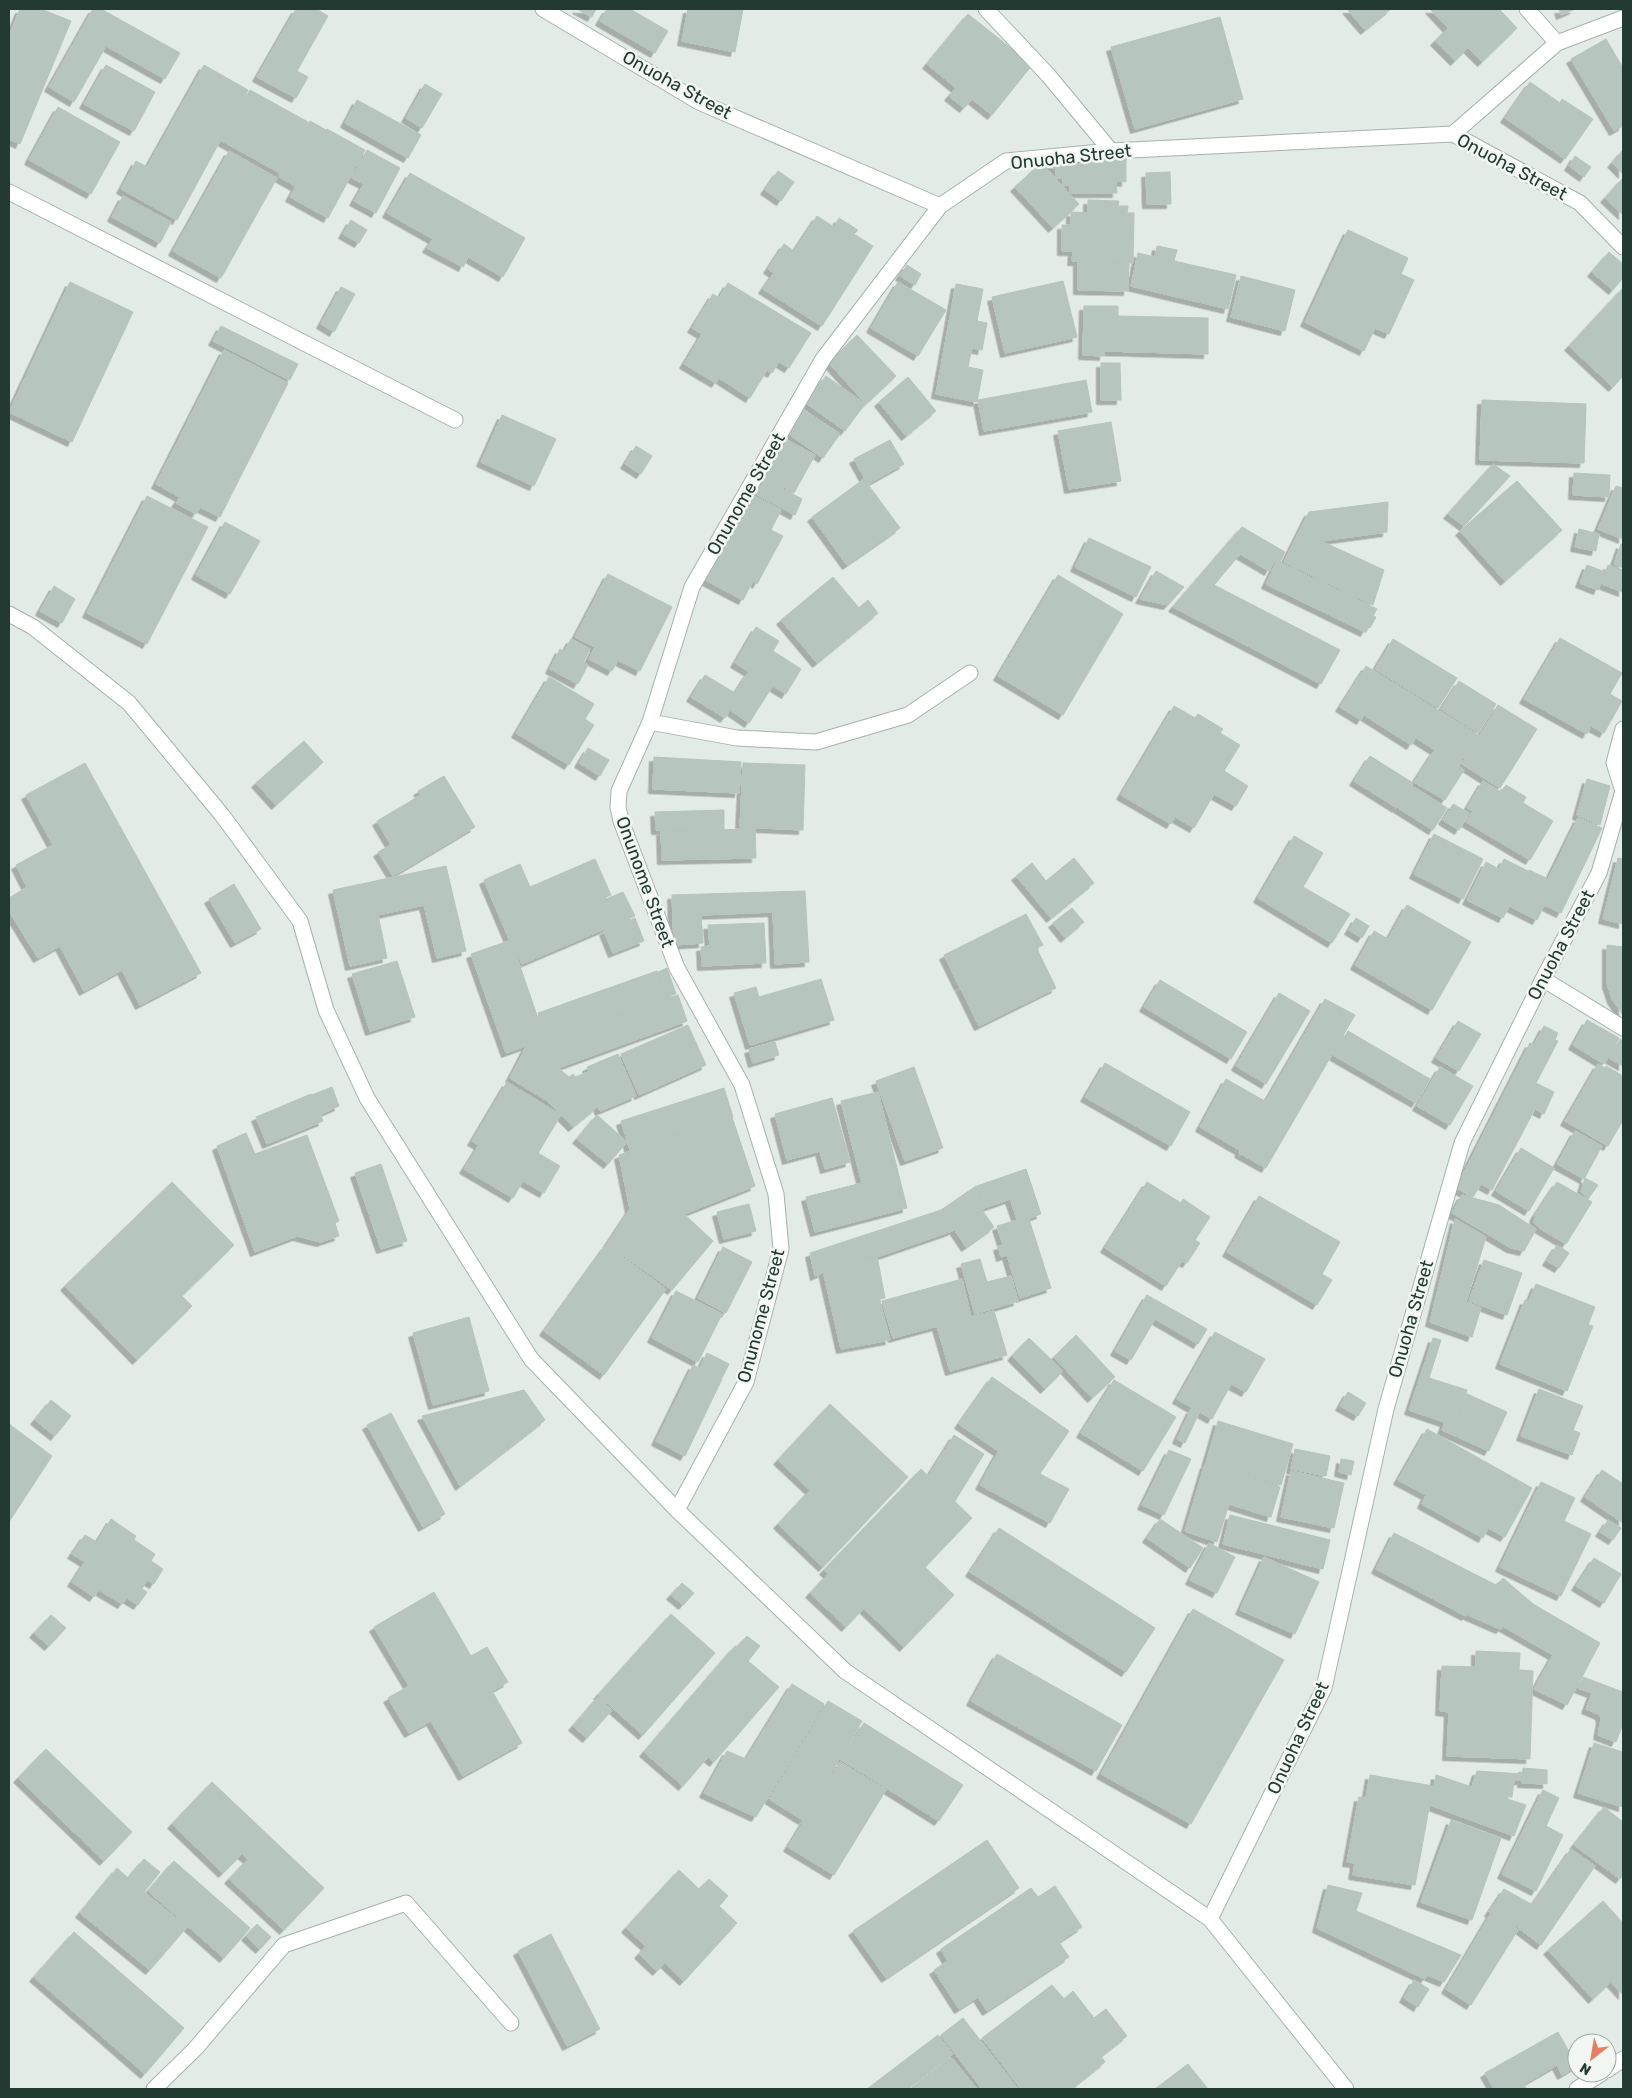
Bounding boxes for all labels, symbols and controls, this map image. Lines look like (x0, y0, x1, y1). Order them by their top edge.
street label: Onuoha Street (618, 46, 736, 124)
street label: Onuoha Street (1453, 129, 1571, 205)
street label: Onuoha Street (1009, 140, 1133, 174)
street label: Onunome Street (702, 429, 790, 559)
street label: Onunome Street (611, 814, 679, 950)
street label: Onuoha Street (1523, 886, 1599, 1004)
street label: Onunome Street (733, 1247, 789, 1385)
street label: Onuoha Street (1384, 1258, 1438, 1380)
street label: Onuoha Street (1262, 1678, 1334, 1798)
north arrow (1567, 2033, 1617, 2083)
text: N (1577, 2059, 1594, 2079)

